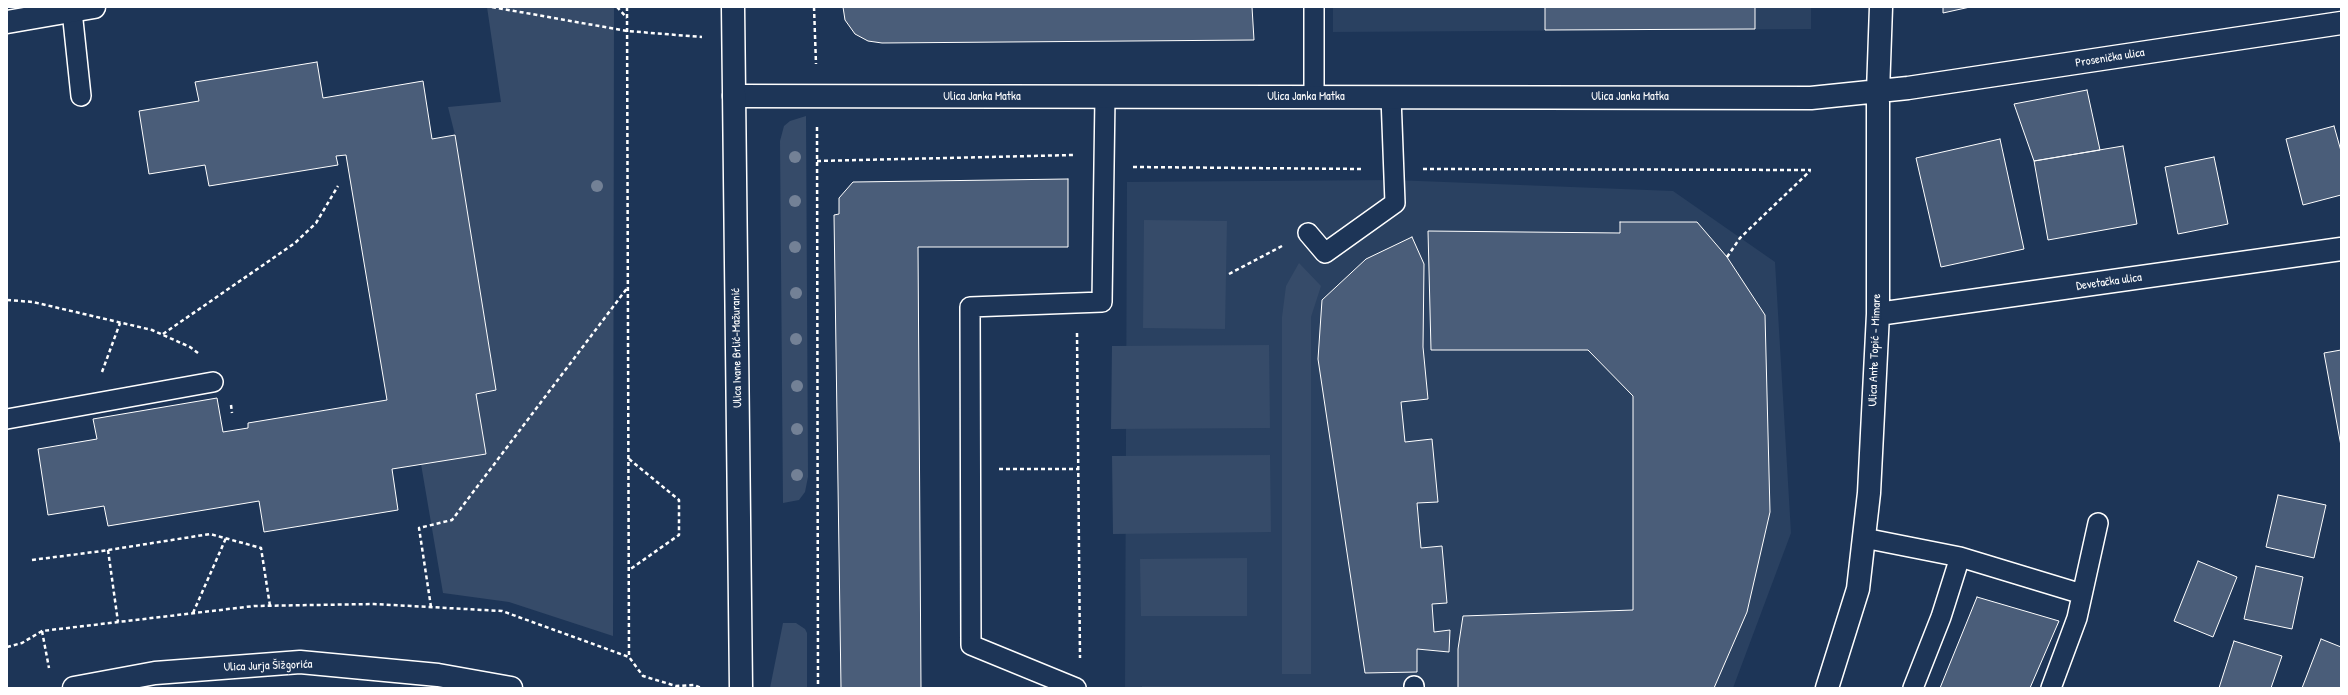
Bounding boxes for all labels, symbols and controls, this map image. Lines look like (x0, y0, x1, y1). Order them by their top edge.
street label: Prosenička ulica (2074, 45, 2146, 71)
street label: Ulica Janka Matka (943, 90, 1021, 104)
street label: Ulica Janka Matka (1267, 90, 1345, 104)
street label: Ulica Janka Matka (1591, 90, 1669, 104)
street label: Devetačka ulica (2075, 270, 2143, 294)
street label: Ulica Ivane Brlić-Mažuranić (729, 288, 745, 408)
street label: Ulica Ante Topić - Mimare (1866, 293, 1884, 407)
street label: Ulica Jurja Šižgorića (223, 657, 313, 675)

